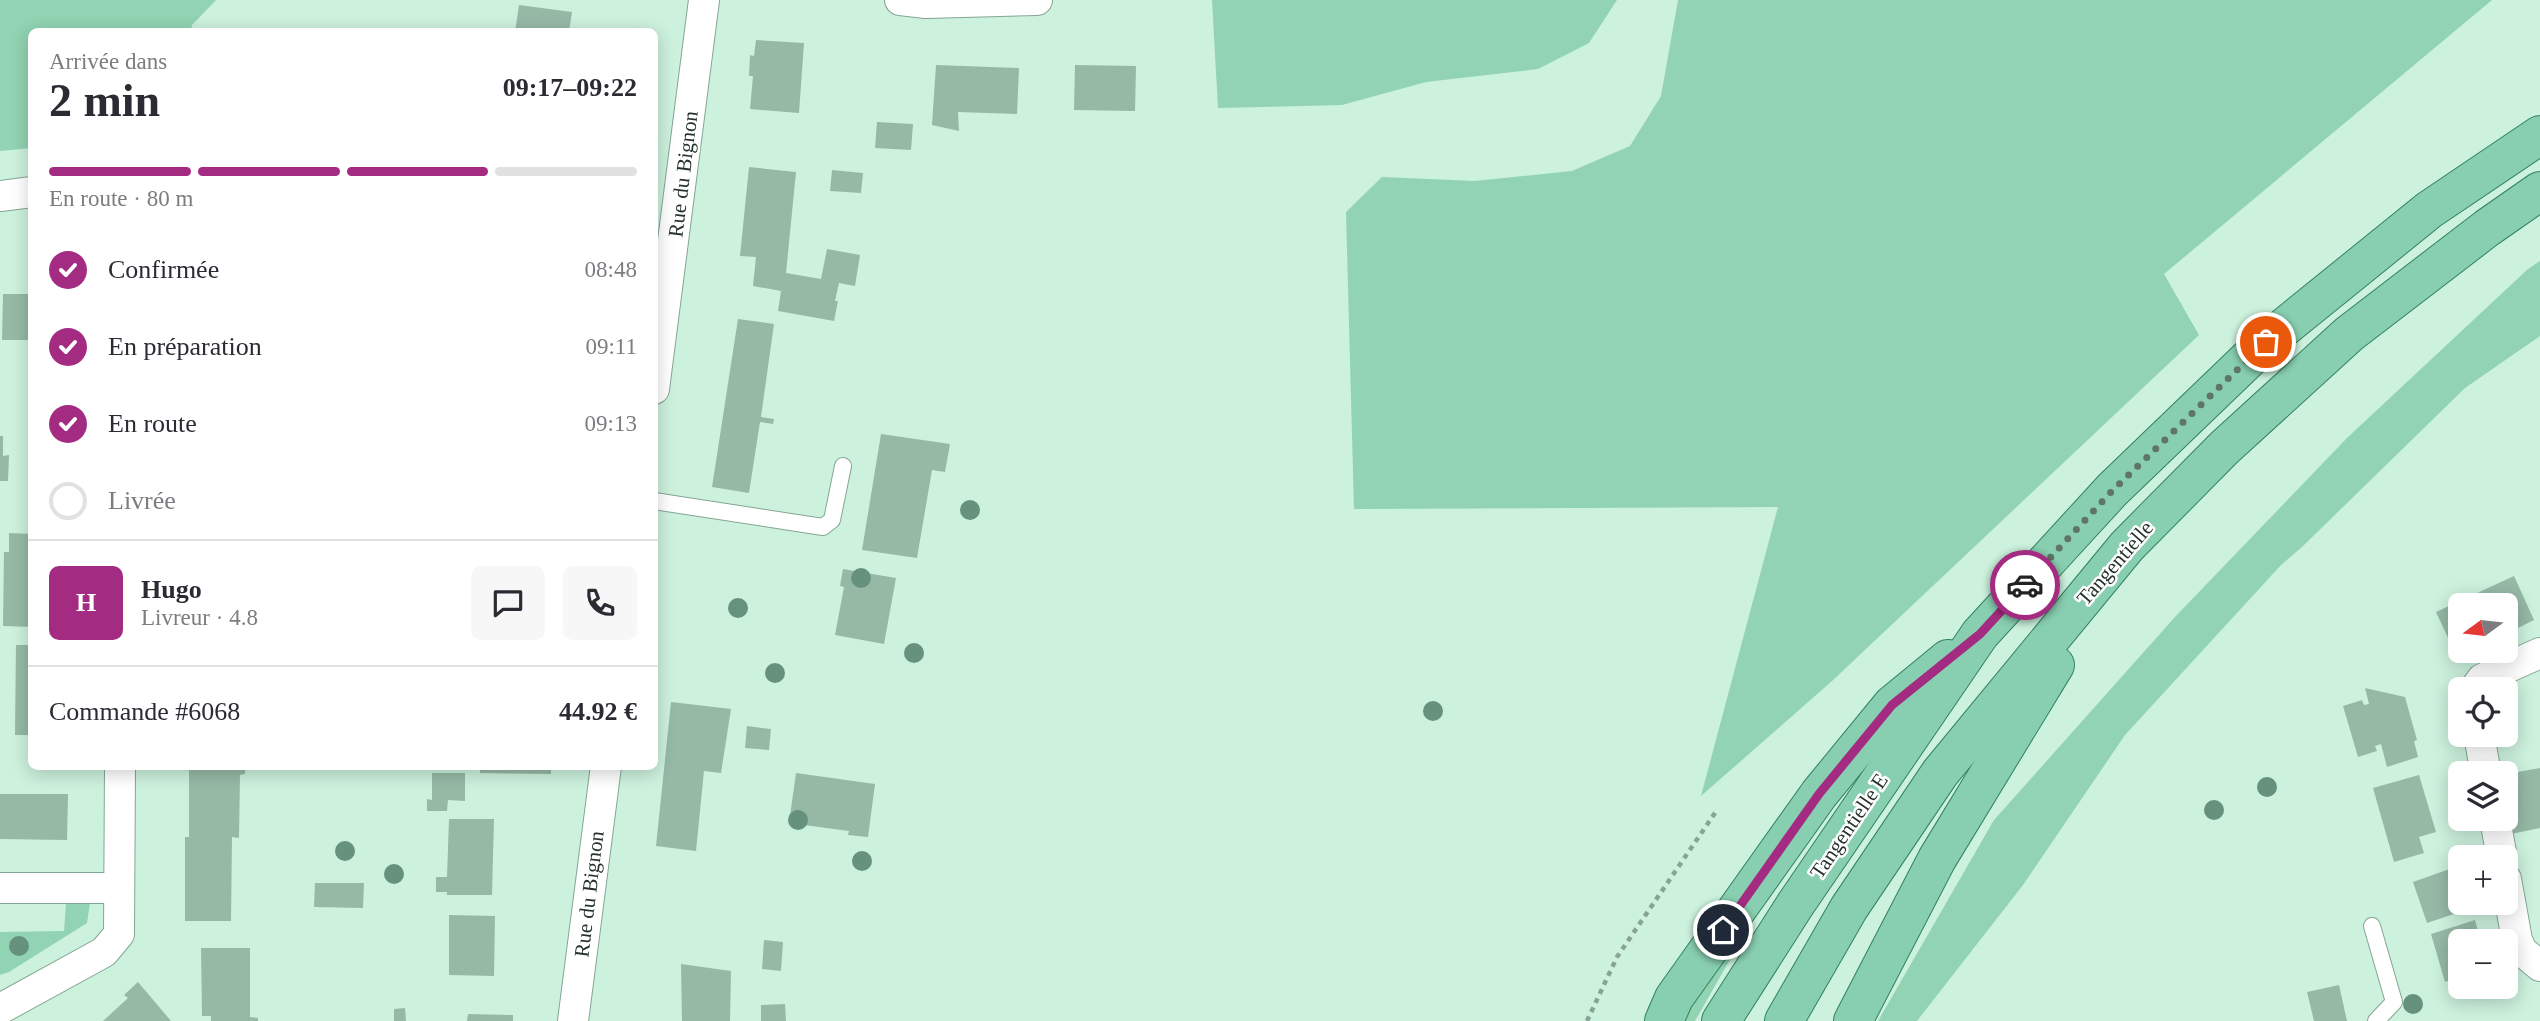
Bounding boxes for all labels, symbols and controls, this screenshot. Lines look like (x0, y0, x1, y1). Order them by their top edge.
text: Arrivée dans (49, 49, 167, 74)
text: 09:17–09:22 (503, 73, 637, 102)
text: 2 min (49, 75, 160, 126)
street label: Rue du Bignon (663, 109, 703, 239)
text: En route · 80 m (49, 186, 193, 211)
icon: check (49, 251, 87, 289)
text: Confirmée (108, 255, 219, 284)
text: 08:48 (585, 257, 637, 282)
pin (2236, 312, 2296, 372)
icon: bag (2247, 323, 2285, 361)
icon: check (49, 328, 87, 366)
text: En préparation (108, 332, 262, 361)
text: 09:11 (585, 334, 637, 359)
icon: check (49, 405, 87, 443)
text: En route (108, 409, 197, 438)
text: 09:13 (585, 411, 637, 436)
text: Livrée (108, 486, 176, 515)
street label: Tangentielle (2072, 516, 2158, 610)
courier (1990, 550, 2060, 620)
button: chat (471, 566, 545, 640)
button: phone (563, 566, 637, 640)
icon: car (2006, 566, 2044, 604)
text: Hugo (141, 575, 202, 604)
text: H (76, 588, 96, 617)
north arrow (2448, 593, 2518, 663)
map controls (2448, 593, 2518, 999)
text: Livreur · 4.8 (141, 605, 258, 630)
button: locate (2448, 677, 2518, 747)
text: Commande #6068 (49, 697, 240, 726)
text: 44.92 € (559, 697, 637, 726)
button: layers (2448, 761, 2518, 831)
street label: Tangentielle E (1805, 769, 1893, 883)
street label: Rue du Bignon (569, 829, 609, 959)
button: + (2448, 845, 2518, 915)
pin (1693, 900, 1753, 960)
icon: home (1704, 911, 1742, 949)
button: − (2448, 929, 2518, 999)

